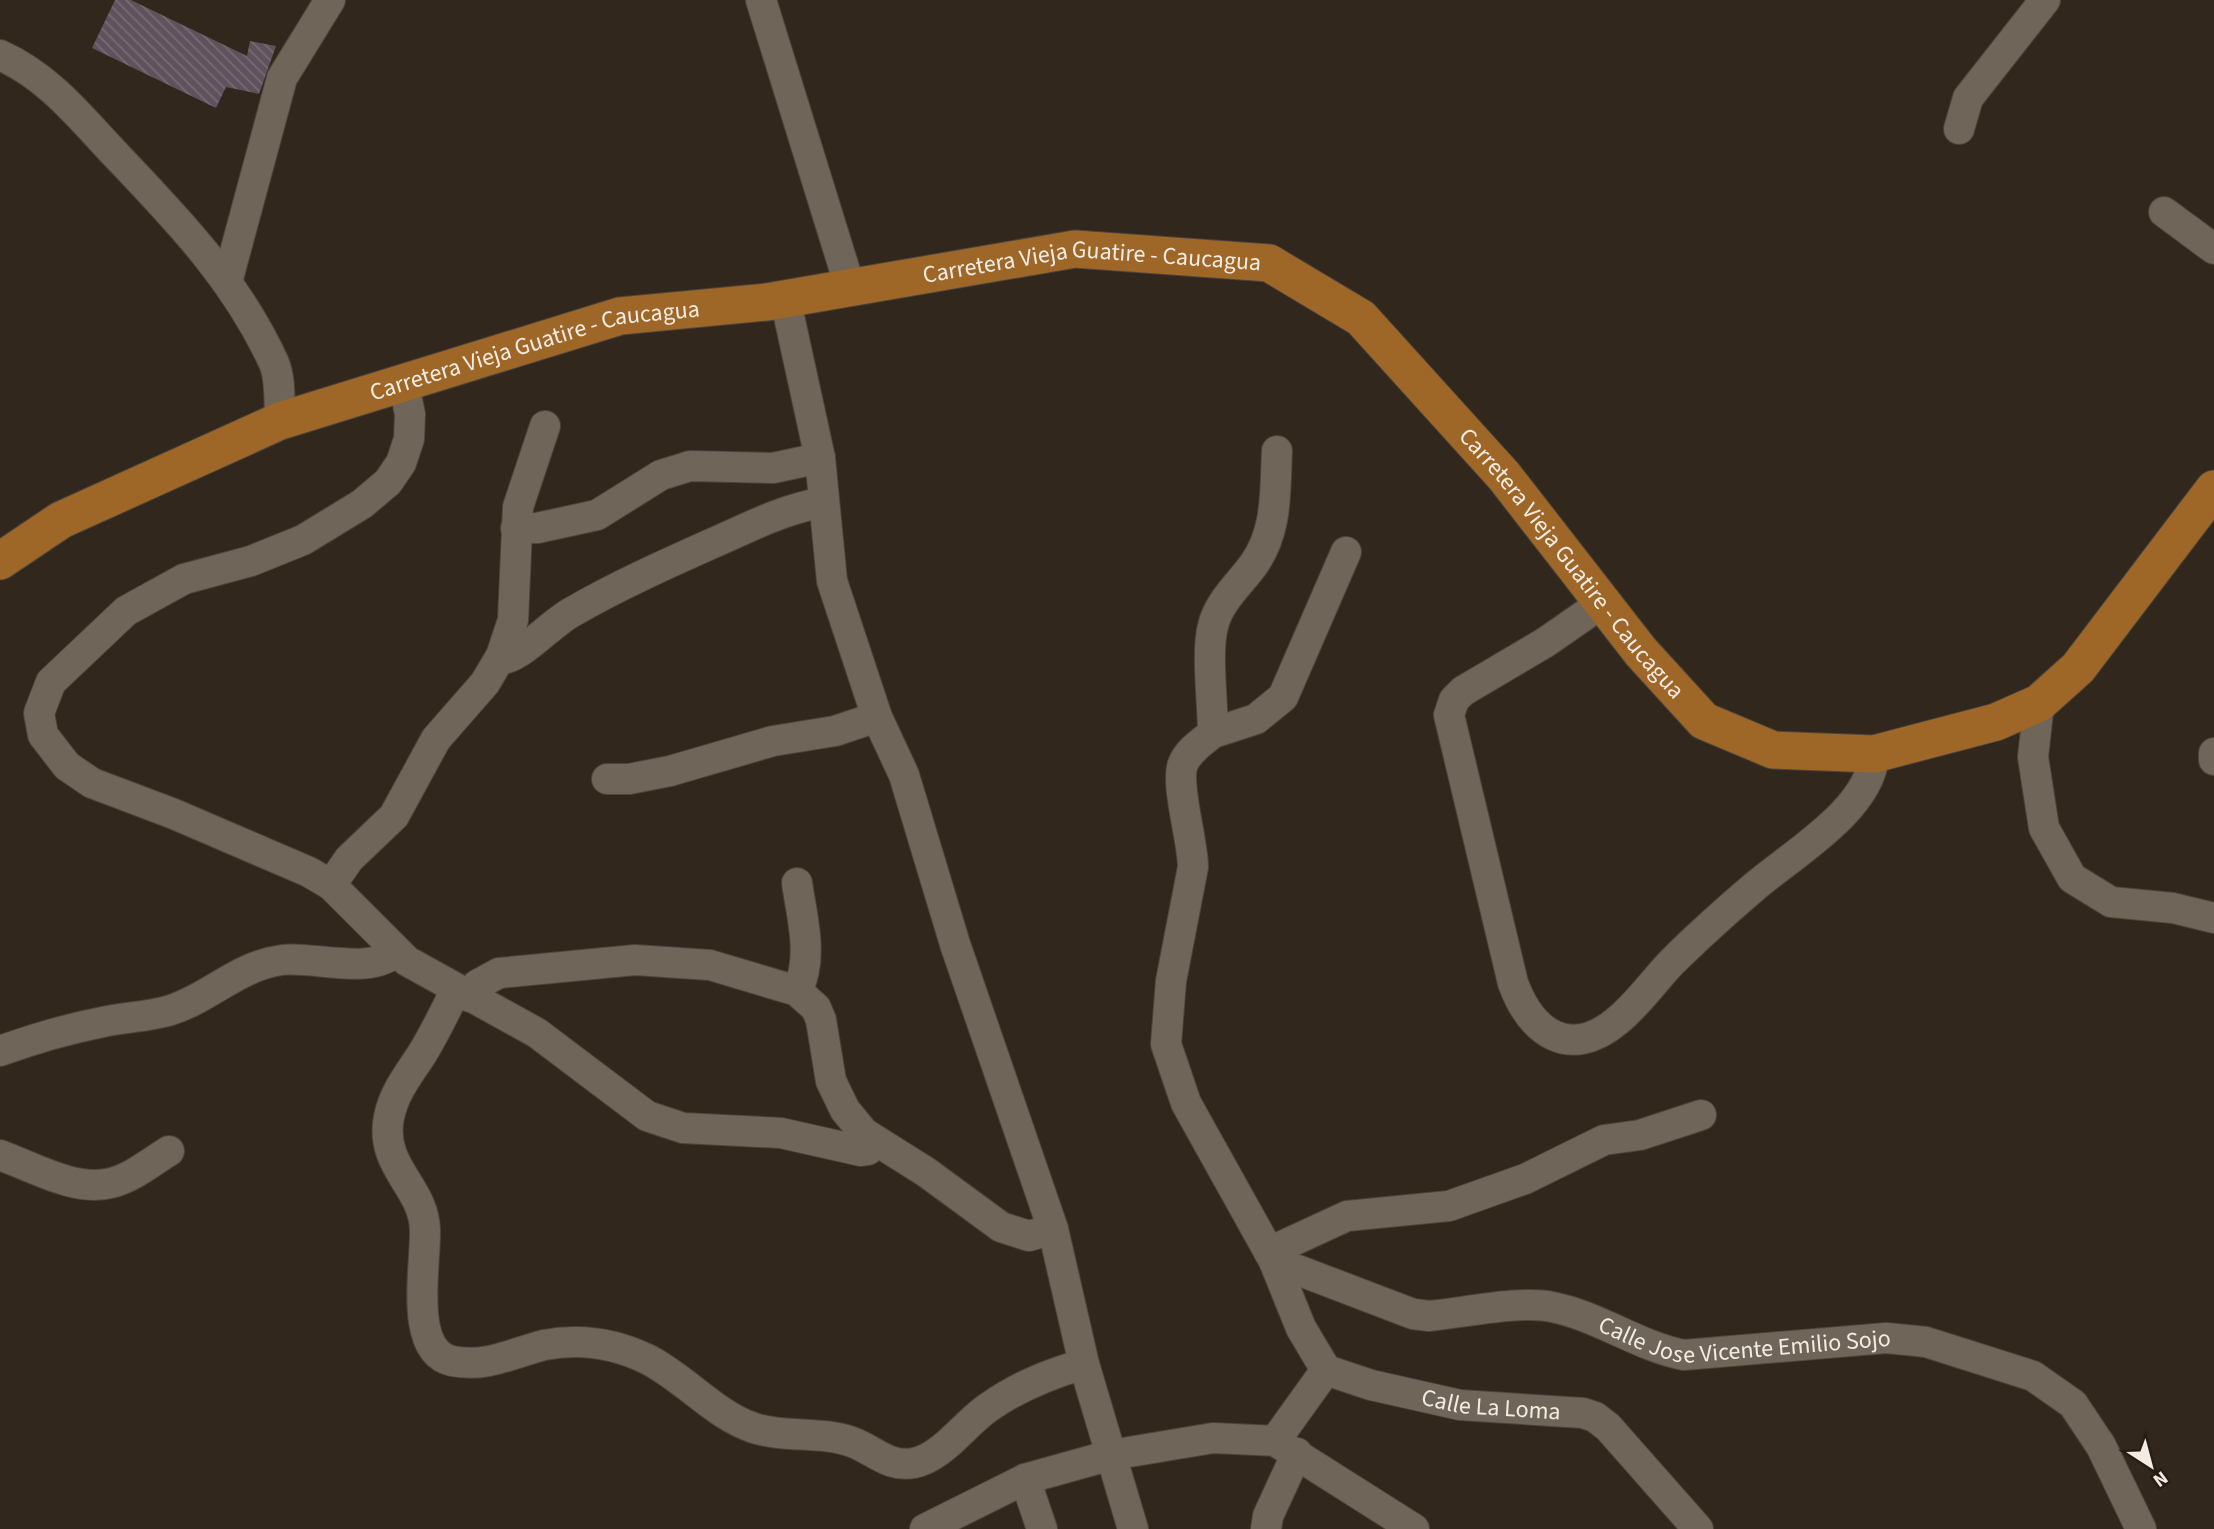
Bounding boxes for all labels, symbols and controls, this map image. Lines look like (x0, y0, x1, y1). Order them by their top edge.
street label: Carretera Vieja Guatire - Caucagua (920, 231, 1262, 292)
street label: Carretera Vieja Guatire - Caucagua (365, 291, 701, 410)
street label: Carretera Vieja Guatire - Caucagua (1451, 420, 1693, 707)
street label: Calle Jose Vicente Emilio Sojo (1593, 1307, 1892, 1373)
street label: Calle La Loma (1418, 1379, 1562, 1429)
north arrow (2116, 1431, 2186, 1501)
text: N (2147, 1464, 2173, 1493)

